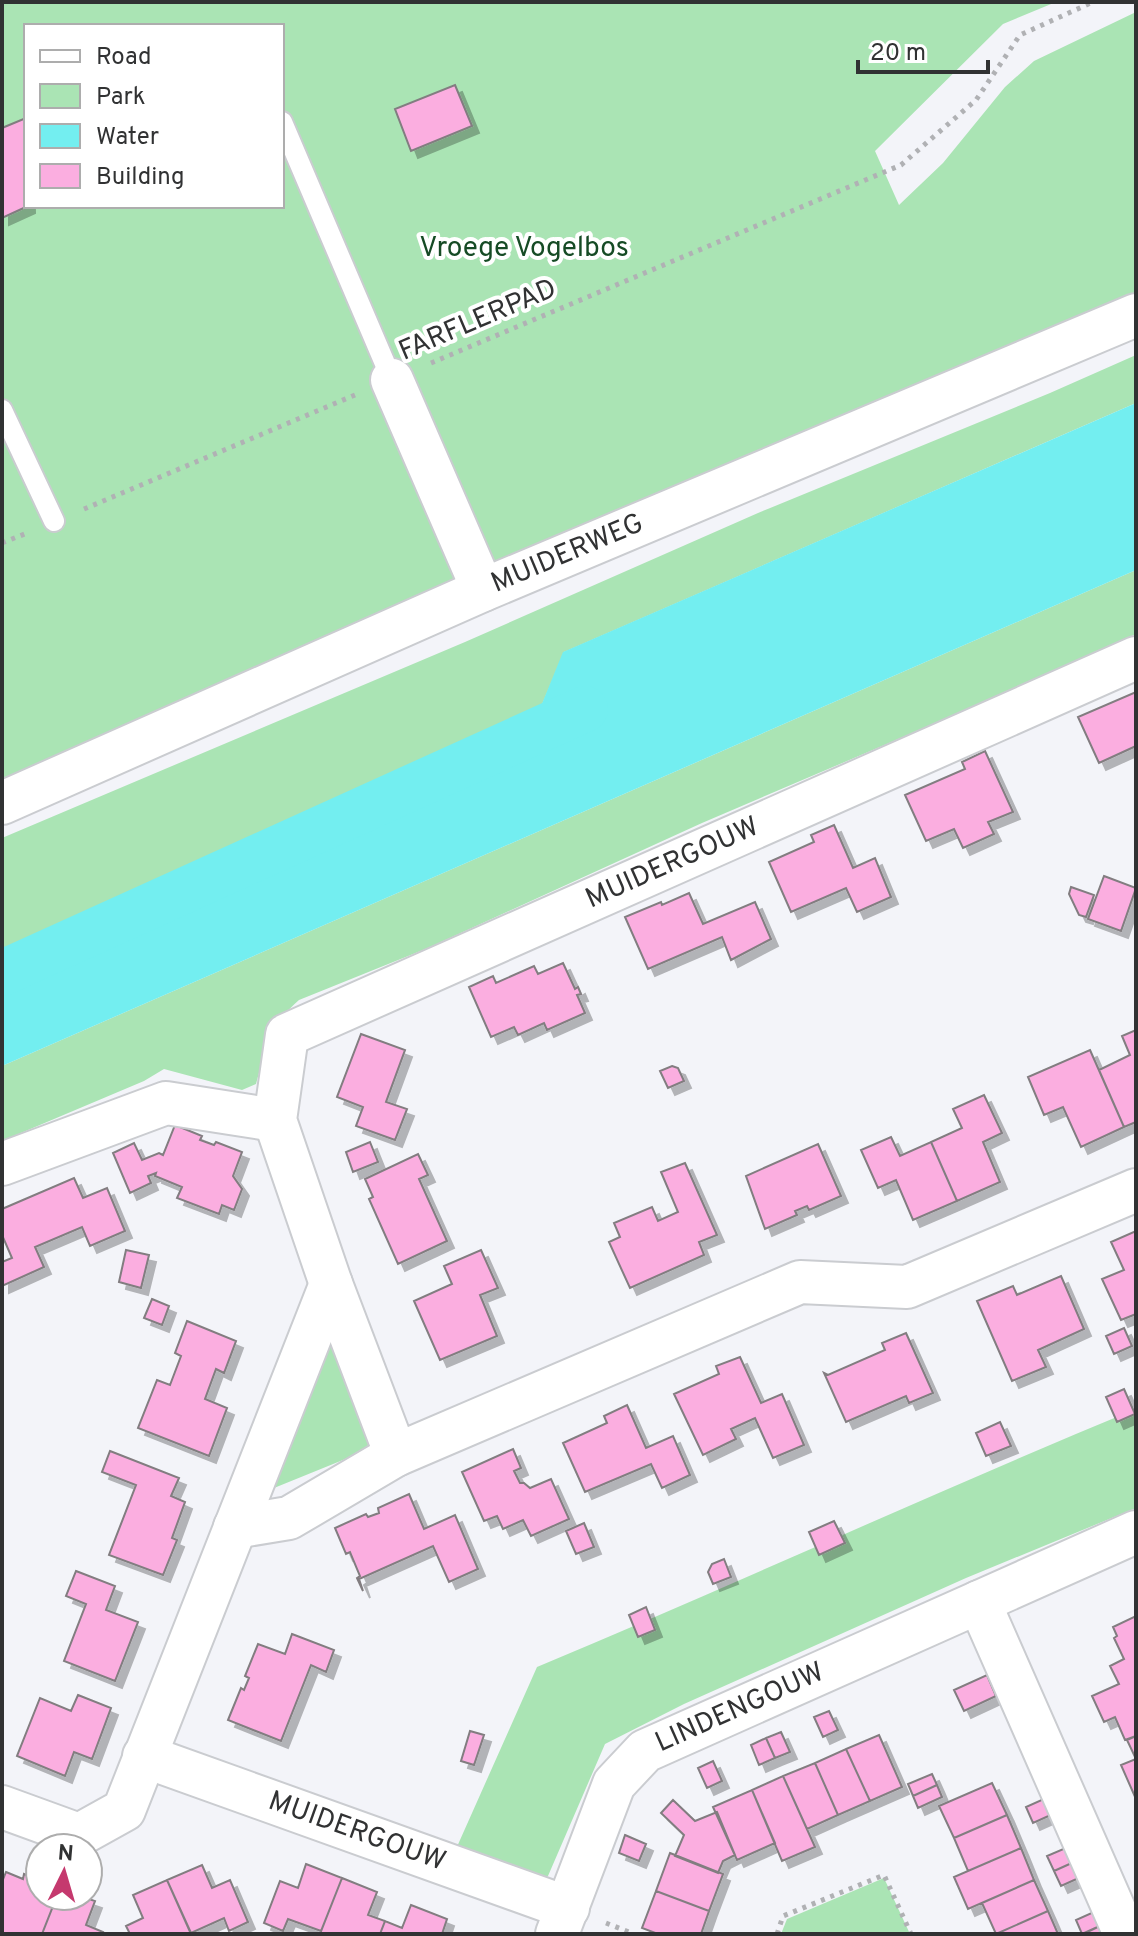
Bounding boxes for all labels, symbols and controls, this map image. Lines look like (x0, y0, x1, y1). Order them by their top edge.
legend (24, 24, 284, 208)
scale bar (858, 24, 988, 74)
text: 20 m (870, 39, 926, 69)
text: Road (96, 43, 152, 73)
text: Park (96, 83, 146, 113)
text: Water (96, 123, 159, 153)
text: Building (96, 163, 185, 193)
park label: Vroege Vogelbos (419, 231, 629, 267)
street label: FARFLERPAD (394, 272, 562, 370)
street label: MUIDERWEG (486, 506, 649, 602)
street label: MUIDERGOUW (580, 810, 765, 918)
street label: LINDENGOUW (650, 1655, 830, 1762)
street label: MUIDERGOUW (263, 1784, 450, 1881)
north arrow (24, 1832, 104, 1912)
text: N (56, 1840, 75, 1869)

